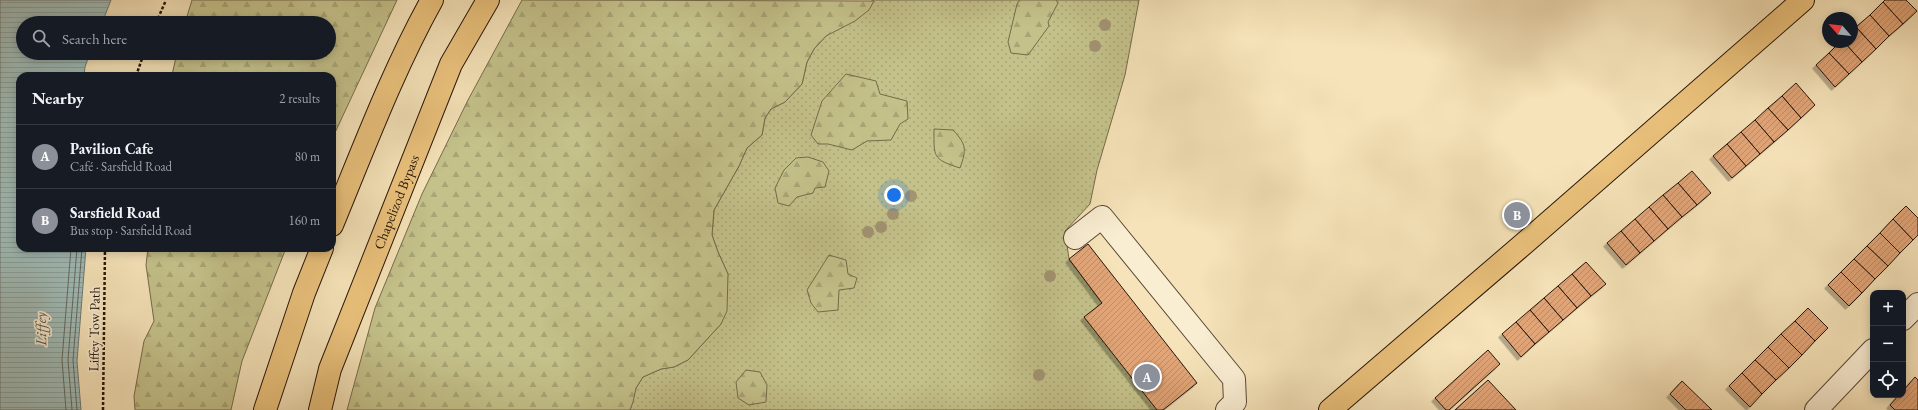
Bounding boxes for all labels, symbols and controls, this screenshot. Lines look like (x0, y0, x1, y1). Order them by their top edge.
north arrow (1822, 12, 1858, 48)
search box (16, 16, 336, 60)
icon: search (30, 27, 52, 49)
text: Search here (62, 29, 127, 48)
text: Nearby (32, 87, 84, 109)
text: 2 results (279, 90, 320, 107)
text: Pavilion Cafe (70, 139, 153, 158)
text: A (40, 148, 50, 165)
text: 80 m (295, 148, 320, 165)
street label: Chapelizod Bypass (369, 151, 423, 252)
text: Café · Sarsfield Road (70, 158, 172, 175)
your location (884, 185, 904, 205)
pin: B (1504, 200, 1530, 230)
text: Sarsfield Road (70, 203, 160, 222)
text: B (41, 212, 49, 229)
text: 160 m (289, 212, 320, 229)
text: Bus stop · Sarsfield Road (70, 222, 192, 239)
street label: Liffey Tow Path (84, 286, 104, 372)
map controls (1870, 290, 1906, 398)
button: + (1870, 290, 1906, 326)
water label: Liffey (31, 312, 50, 347)
button: − (1870, 326, 1906, 362)
pin: A (1134, 362, 1160, 392)
button: locate (1870, 362, 1906, 398)

